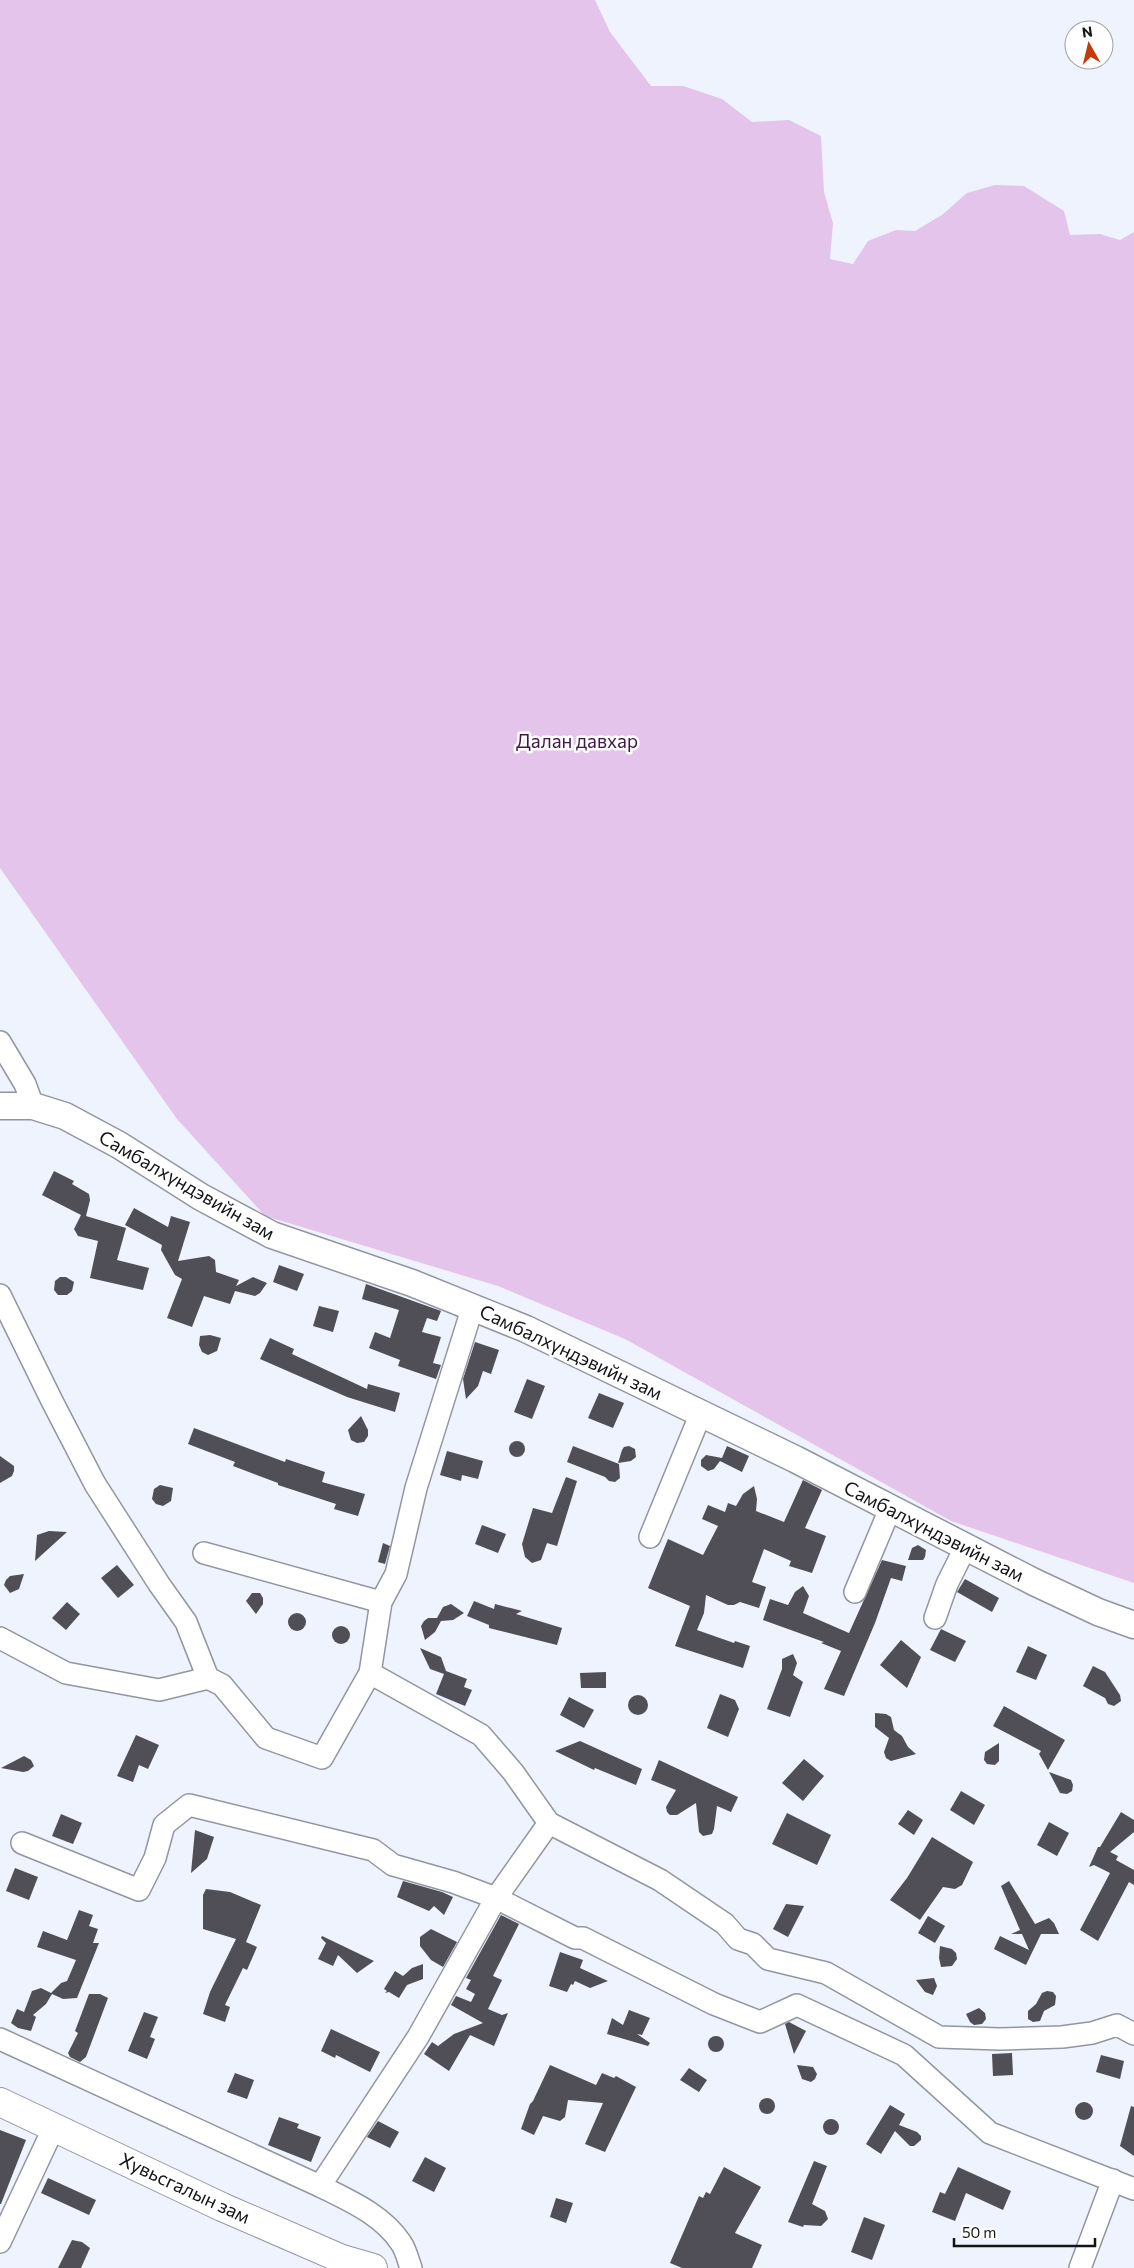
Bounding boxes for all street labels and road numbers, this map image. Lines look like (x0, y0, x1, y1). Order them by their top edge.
street label: Самбалхүндэвийн зам (95, 1125, 279, 1244)
street label: Самбалхүндэвийн зам (476, 1299, 666, 1404)
street label: Самбалхүндэвийн зам (840, 1475, 1028, 1586)
street label: Хувьсгалын зам (116, 2147, 254, 2228)

